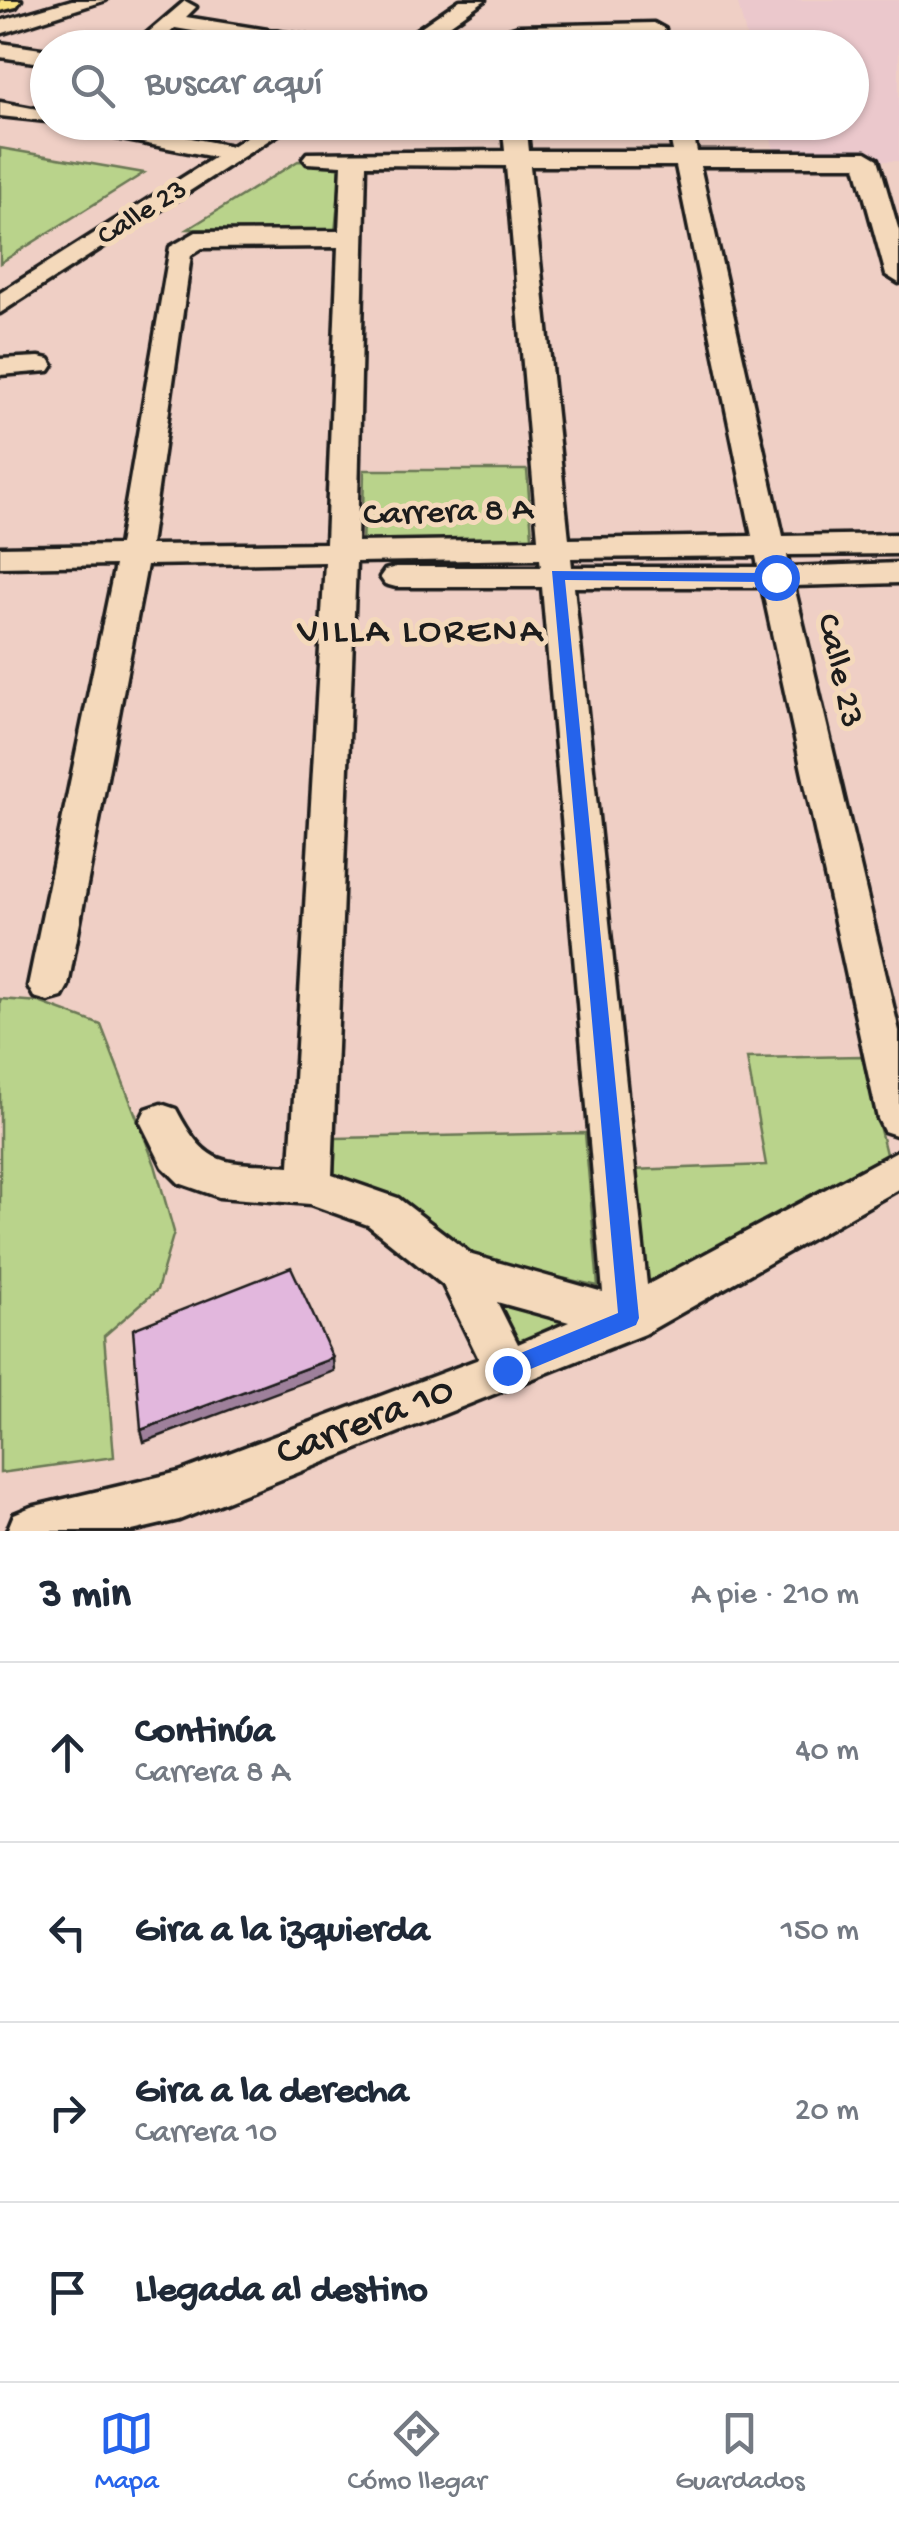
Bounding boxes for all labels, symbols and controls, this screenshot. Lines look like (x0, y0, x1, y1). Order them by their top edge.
search box (30, 30, 869, 140)
icon: search (65, 58, 120, 113)
text: Buscar aquí (145, 63, 323, 107)
street label: Calle 23 (92, 173, 194, 255)
street label: Carrera 8 A (363, 490, 536, 537)
route start (754, 555, 800, 601)
street label: Calle 23 (805, 610, 871, 732)
district label: VILLA LORENA (296, 611, 545, 655)
route end (485, 1348, 531, 1394)
street label: Carrera 10 (270, 1368, 462, 1480)
text: 3 min (40, 1572, 131, 1621)
text: A pie · 210 m (691, 1577, 859, 1615)
text: Continúa (135, 1711, 274, 1755)
icon: ahead (40, 1725, 95, 1780)
text: 40 m (795, 1733, 859, 1771)
text: Carrera 8 A (135, 1755, 290, 1793)
icon: left (40, 1905, 95, 1960)
text: Gira a la izquierda (135, 1910, 430, 1954)
text: 150 m (781, 1913, 859, 1951)
text: Gira a la derecha (135, 2071, 409, 2115)
icon: right (40, 2085, 95, 2140)
text: 20 m (795, 2093, 859, 2131)
text: Carrera 10 (135, 2115, 277, 2153)
icon: arrive (40, 2265, 95, 2320)
text: Llegada al destino (135, 2270, 428, 2314)
tab: Mapa (94, 2406, 159, 2499)
tab: Cómo llegar (347, 2406, 486, 2499)
tab: Guardados (675, 2406, 805, 2499)

